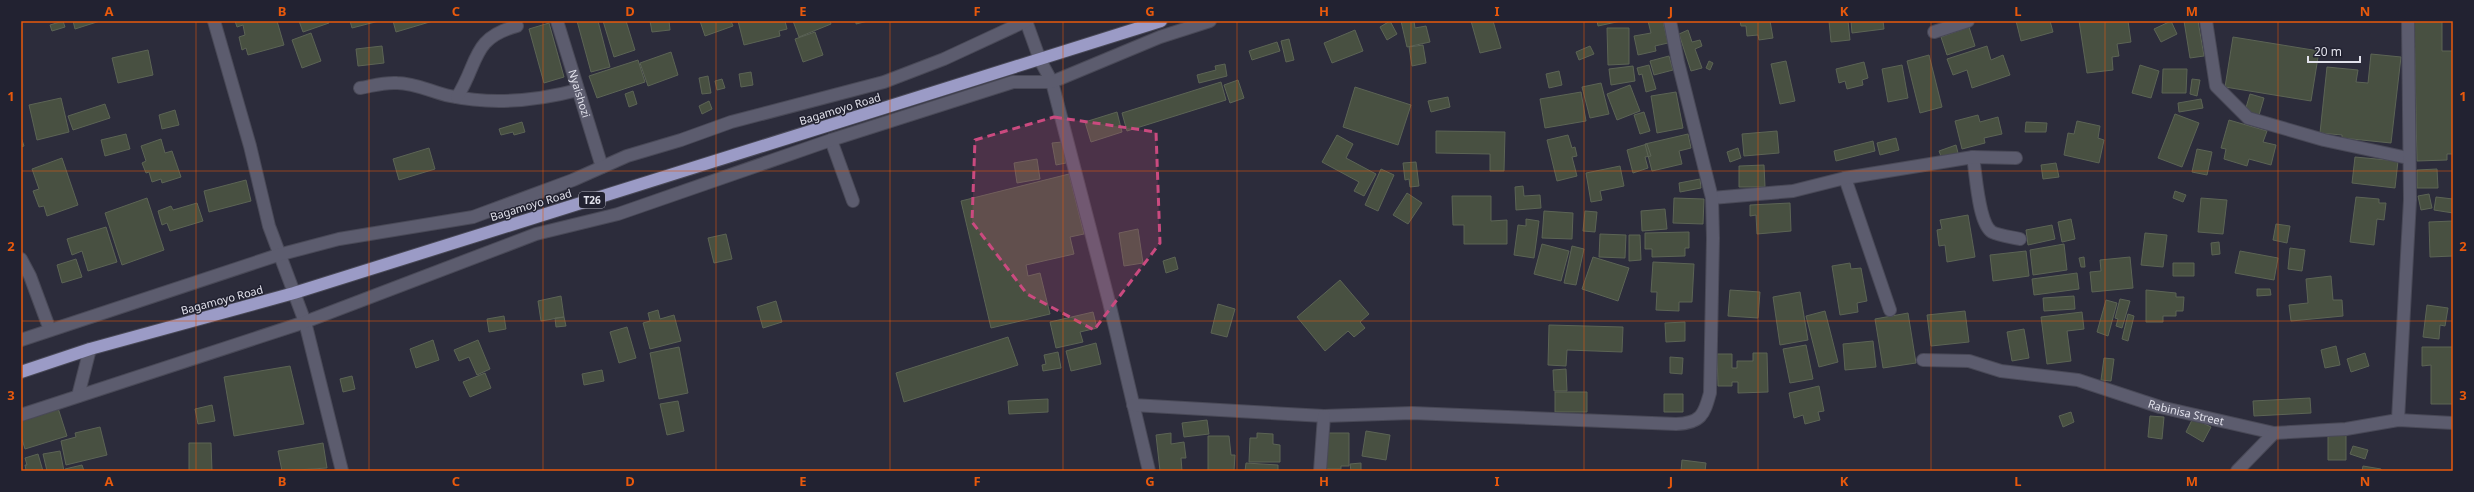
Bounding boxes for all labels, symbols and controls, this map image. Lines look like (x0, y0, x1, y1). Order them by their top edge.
text: A (105, 2, 114, 20)
text: B (278, 2, 286, 20)
text: C (452, 2, 460, 20)
text: D (625, 2, 635, 20)
text: E (799, 2, 807, 20)
text: F (973, 2, 981, 20)
text: G (1145, 2, 1155, 20)
text: H (1319, 2, 1329, 20)
text: I (1494, 2, 1500, 20)
text: J (1668, 2, 1673, 20)
text: K (1840, 2, 1849, 20)
text: L (2014, 2, 2022, 20)
text: M (2186, 2, 2198, 20)
text: N (2360, 2, 2370, 20)
scale bar (2308, 38, 2360, 64)
text: 20 m (2314, 43, 2342, 60)
street label: Nyaishozi (565, 68, 594, 119)
text: 1 (7, 87, 15, 105)
text: 1 (2459, 87, 2467, 105)
street label: Bagamoyo Road (797, 89, 882, 128)
street label: Bagamoyo Road (488, 185, 573, 224)
road number: T26 (579, 192, 605, 208)
text: 2 (7, 237, 15, 255)
text: 2 (2459, 237, 2467, 255)
street label: Bagamoyo Road (179, 281, 265, 318)
text: 3 (7, 386, 15, 404)
text: 3 (2459, 386, 2467, 404)
street label: Rabinisa Street (2146, 396, 2225, 428)
text: A (105, 472, 114, 490)
text: B (278, 472, 286, 490)
text: C (452, 472, 460, 490)
text: D (625, 472, 635, 490)
text: E (799, 472, 807, 490)
text: F (973, 472, 981, 490)
text: G (1145, 472, 1155, 490)
text: H (1319, 472, 1329, 490)
text: I (1494, 472, 1500, 490)
text: J (1668, 472, 1673, 490)
text: K (1840, 472, 1849, 490)
text: L (2014, 472, 2022, 490)
text: M (2186, 472, 2198, 490)
text: N (2360, 472, 2370, 490)

